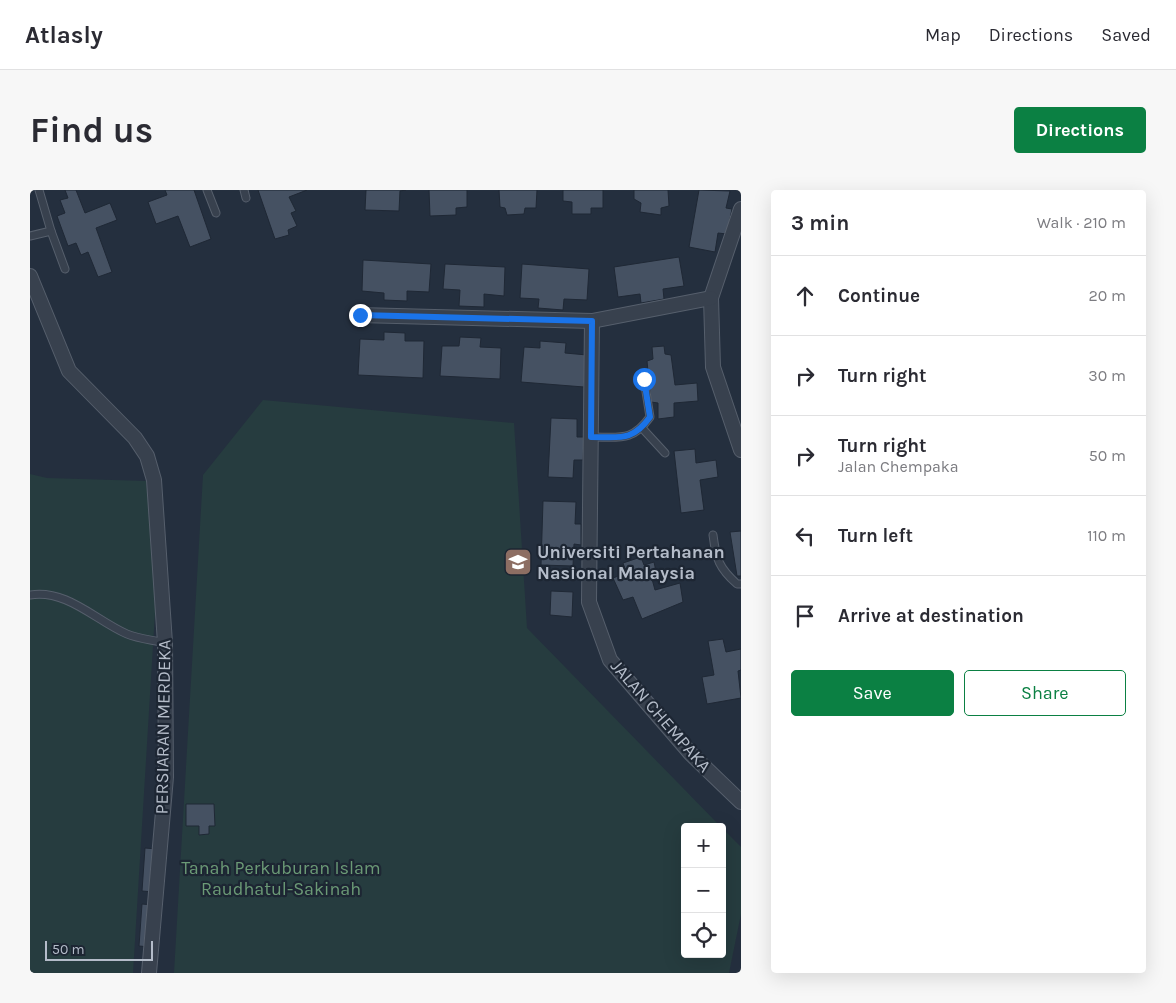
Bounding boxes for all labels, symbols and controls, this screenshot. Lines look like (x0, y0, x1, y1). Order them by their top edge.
text: Atlasly (25, 21, 103, 49)
text: Map (925, 24, 961, 46)
text: Directions (989, 24, 1073, 46)
text: Saved (1101, 24, 1151, 46)
button: Directions (1014, 107, 1146, 153)
text: Find us (30, 110, 153, 151)
text: 3 min (791, 211, 849, 235)
text: Walk · 210 m (1037, 213, 1126, 232)
icon: ahead (791, 282, 819, 310)
text: Continue (838, 285, 920, 307)
text: 20 m (1088, 286, 1126, 305)
route end (349, 304, 372, 327)
icon: right (791, 362, 819, 390)
text: Turn right (838, 365, 927, 387)
text: 30 m (1088, 366, 1126, 385)
route start (633, 368, 656, 391)
text: Turn right (838, 435, 927, 457)
icon: right (791, 442, 819, 470)
text: 50 m (1089, 446, 1126, 465)
text: Jalan Chempaka (838, 457, 959, 476)
icon: left (791, 522, 819, 550)
text: Turn left (838, 525, 913, 547)
text: 110 m (1087, 526, 1126, 545)
place label: Universiti Pertahanan Nasional Malaysia (537, 541, 725, 584)
school or university icon: Universiti Pertahanan Nasional Malaysia (503, 547, 533, 577)
icon: arrive (791, 602, 819, 630)
text: Arrive at destination (838, 605, 1024, 627)
street label: PERSIARAN MERDEKA (150, 639, 176, 815)
street label: JALAN CHEMPAKA (606, 655, 716, 777)
button: Save (791, 670, 954, 716)
button: Share (964, 670, 1126, 716)
map controls (681, 823, 726, 958)
button: + (681, 823, 726, 868)
park label: Tanah Perkuburan Islam Raudhatul-Sakinah (181, 857, 381, 900)
button: − (681, 868, 726, 913)
button: locate (681, 913, 726, 958)
scale bar (45, 938, 152, 961)
text: 50 m (52, 941, 85, 958)

